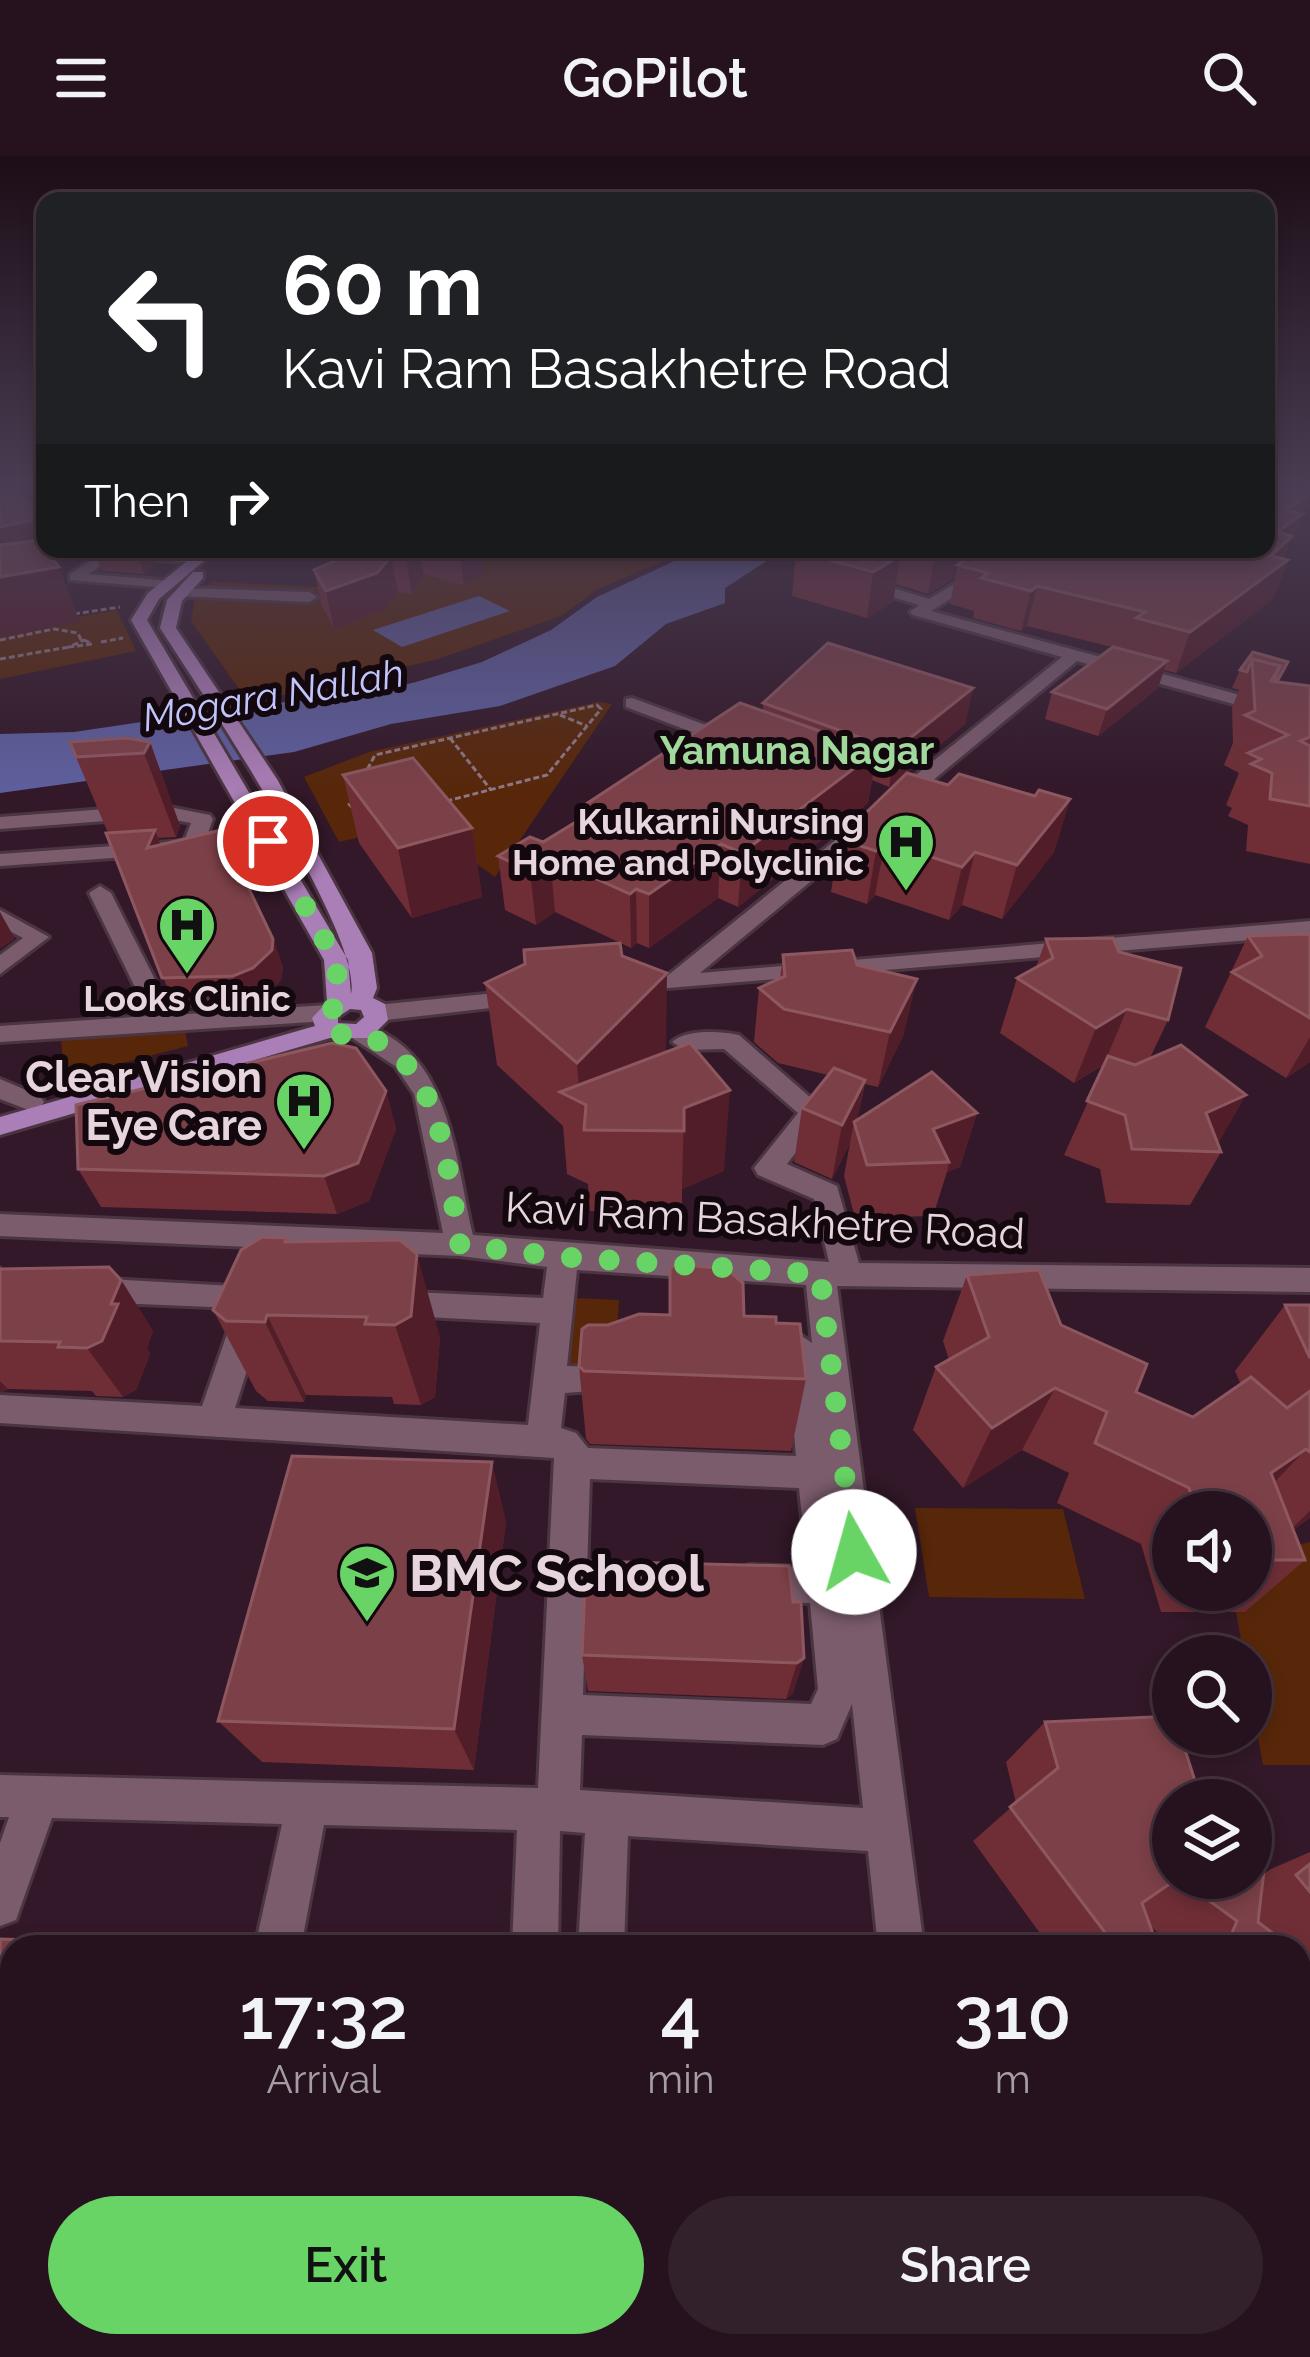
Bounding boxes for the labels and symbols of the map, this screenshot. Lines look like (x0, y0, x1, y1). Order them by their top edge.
water label: Mogara Nallah (139, 649, 407, 741)
district label: Yamuna Nagar (660, 727, 934, 773)
pin (217, 790, 319, 892)
place label: Kulkarni Nursing Home and Polyclinic (512, 800, 864, 883)
hospital icon: Kulkarni Nursing Home and Polyclinic (875, 811, 937, 893)
hospital icon: Looks Clinic (156, 894, 218, 976)
place label: Looks Clinic (83, 977, 291, 1019)
place label: Clear Vision Eye Care (25, 1053, 262, 1150)
hospital icon: Clear Vision Eye Care (273, 1070, 335, 1152)
street label: Kavi Ram Basakhetre Road (504, 1182, 1026, 1259)
position arrow (791, 1489, 917, 1615)
school or university icon: BMC School (336, 1542, 398, 1624)
place label: BMC School (409, 1543, 705, 1603)

